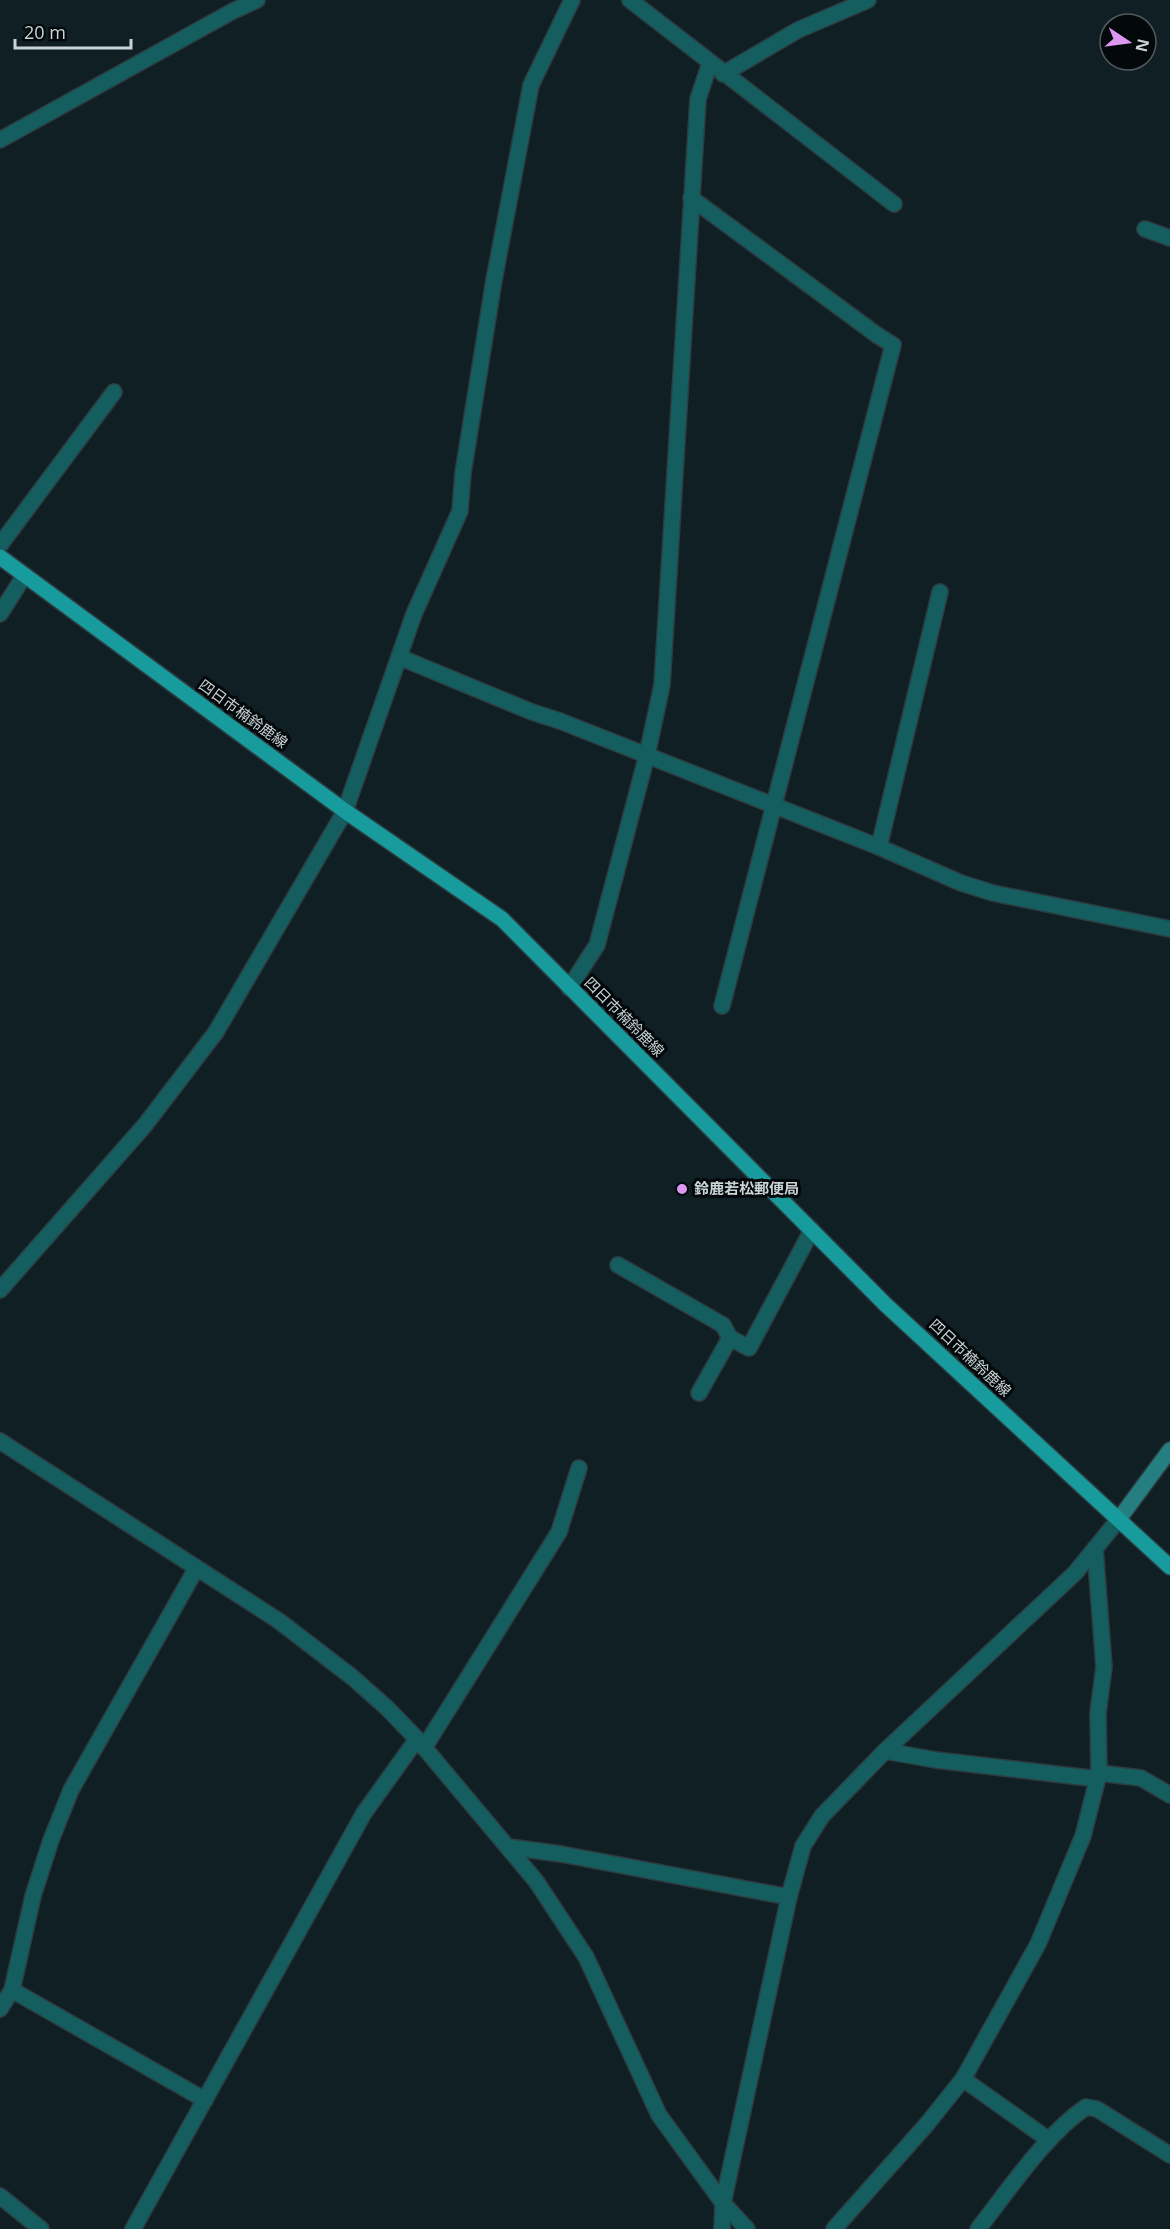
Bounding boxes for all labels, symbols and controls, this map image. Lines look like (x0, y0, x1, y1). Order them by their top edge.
scale bar (15, 12, 130, 50)
north arrow (1098, 12, 1158, 72)
text: 20 m (24, 20, 66, 44)
text: N (1130, 37, 1155, 54)
street label: 四日市楠鈴鹿線 (195, 674, 292, 752)
street label: 四日市楠鈴鹿線 (581, 972, 669, 1060)
place label: 鈴鹿若松郵便局 (694, 1178, 799, 1198)
marker: 鈴鹿若松郵便局 (675, 1182, 689, 1196)
street label: 四日市楠鈴鹿線 (925, 1314, 1016, 1400)

